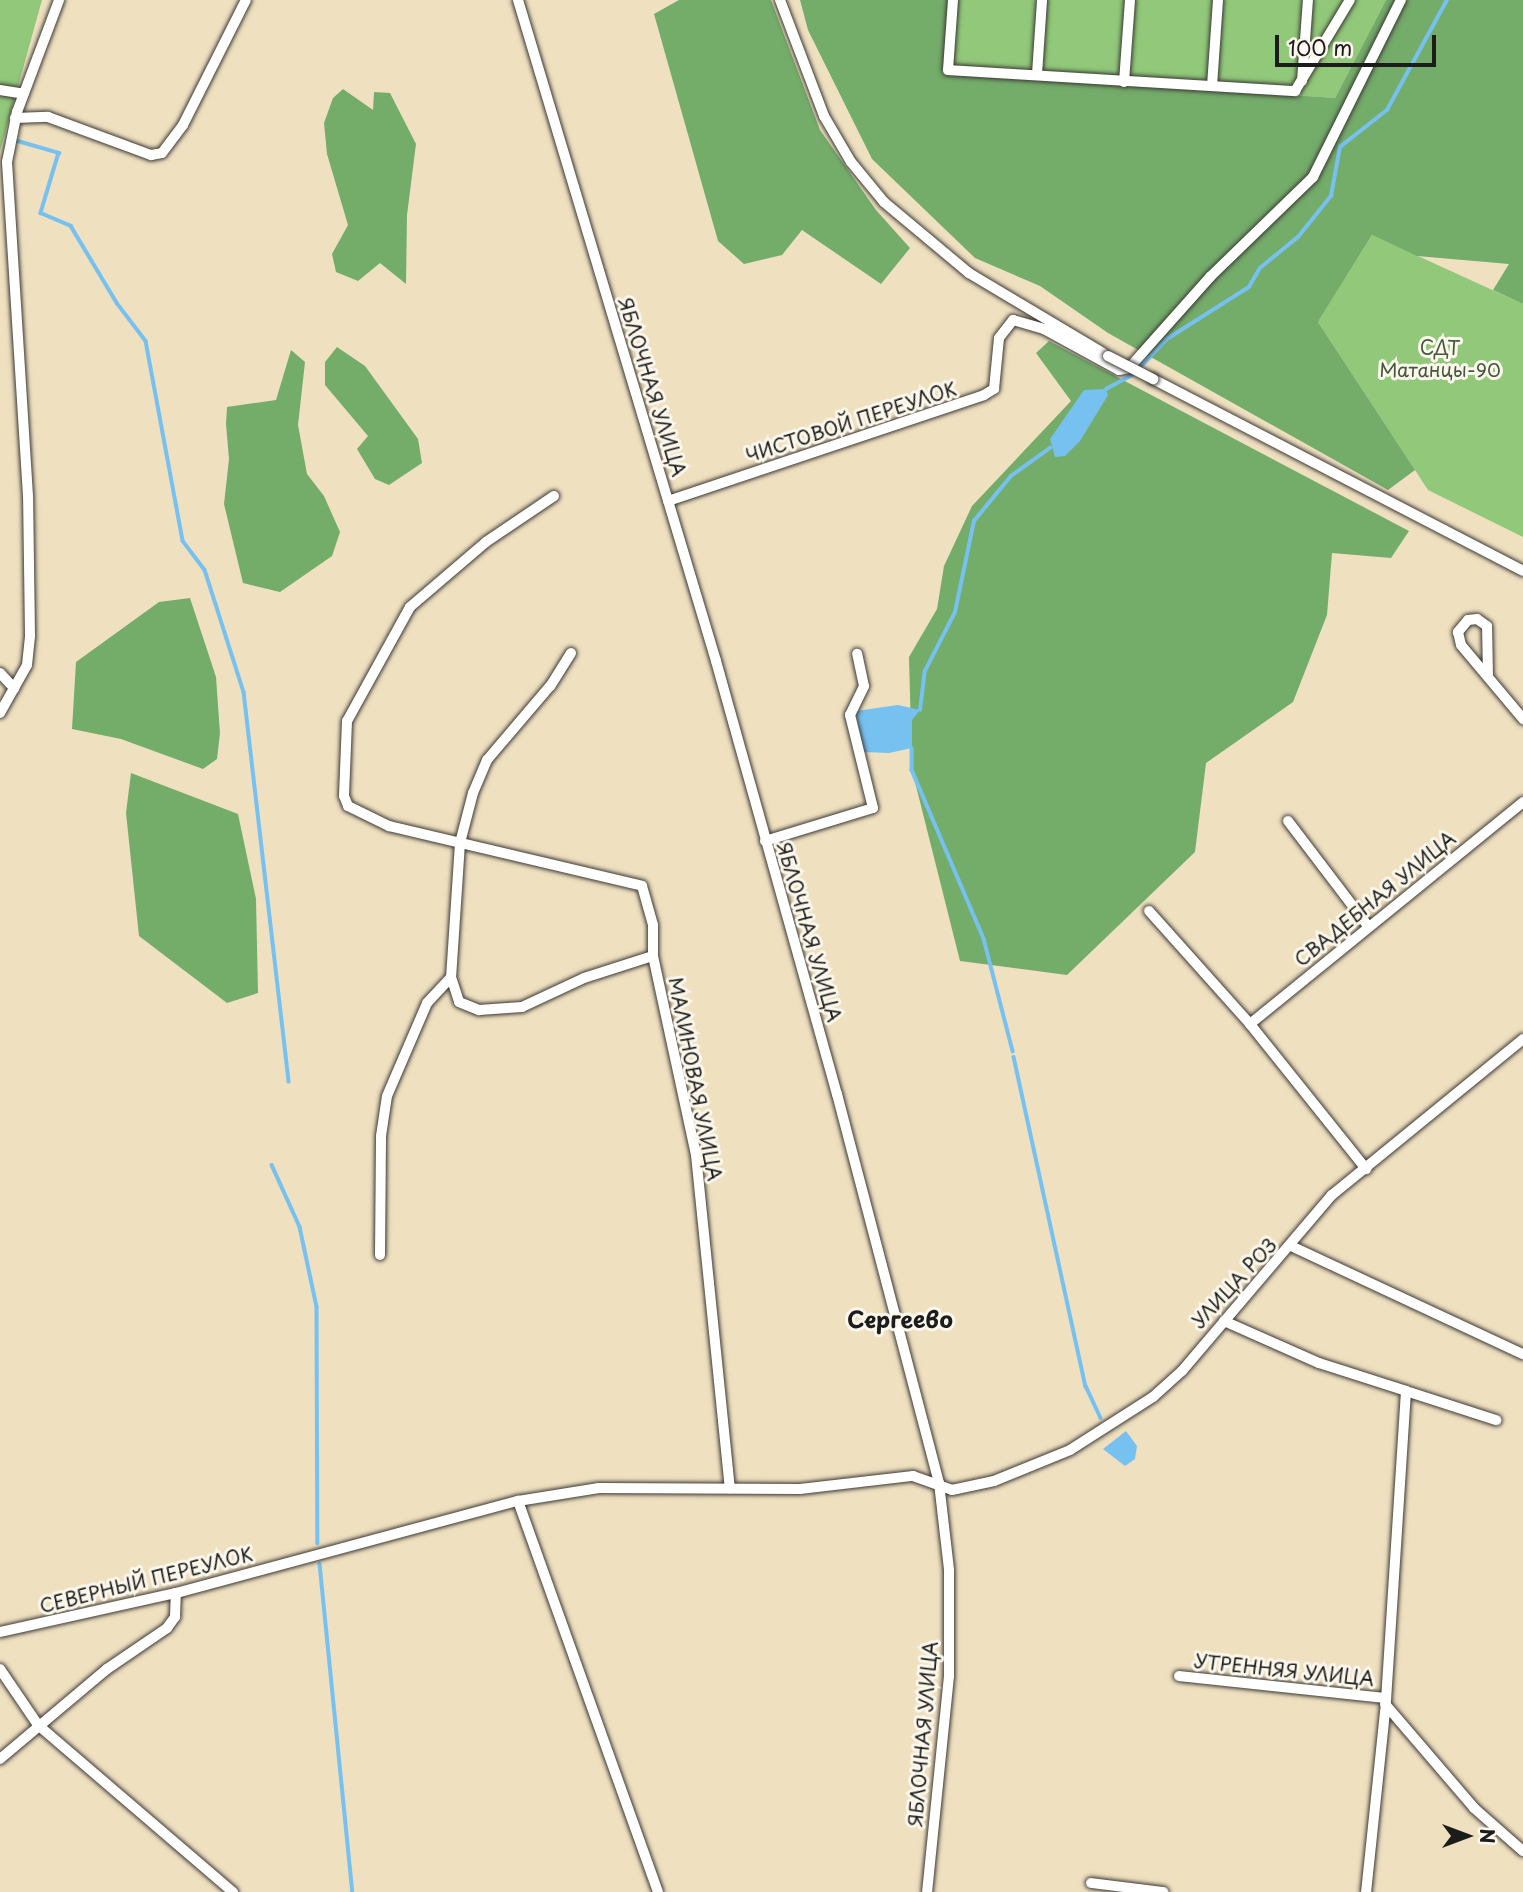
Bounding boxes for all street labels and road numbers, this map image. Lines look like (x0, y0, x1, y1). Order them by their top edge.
street label: ЯБЛОЧНАЯ УЛИЦА (614, 295, 690, 479)
street label: ЧИСТОВОЙ ПЕРЕУЛОК (743, 377, 959, 467)
street label: СВАДЕБНАЯ УЛИЦА (1290, 827, 1460, 971)
street label: ЯБЛОЧНАЯ УЛИЦА (772, 840, 846, 1024)
street label: МАЛИНОВАЯ УЛИЦА (664, 976, 726, 1182)
street label: УЛИЦА РОЗ (1186, 1233, 1282, 1333)
street label: СЕВЕРНЫЙ ПЕРЕУЛОК (37, 1542, 255, 1618)
street label: ЯБЛОЧНАЯ УЛИЦА (904, 1640, 942, 1828)
street label: УТРЕННЯЯ УЛИЦА (1192, 1649, 1376, 1691)

